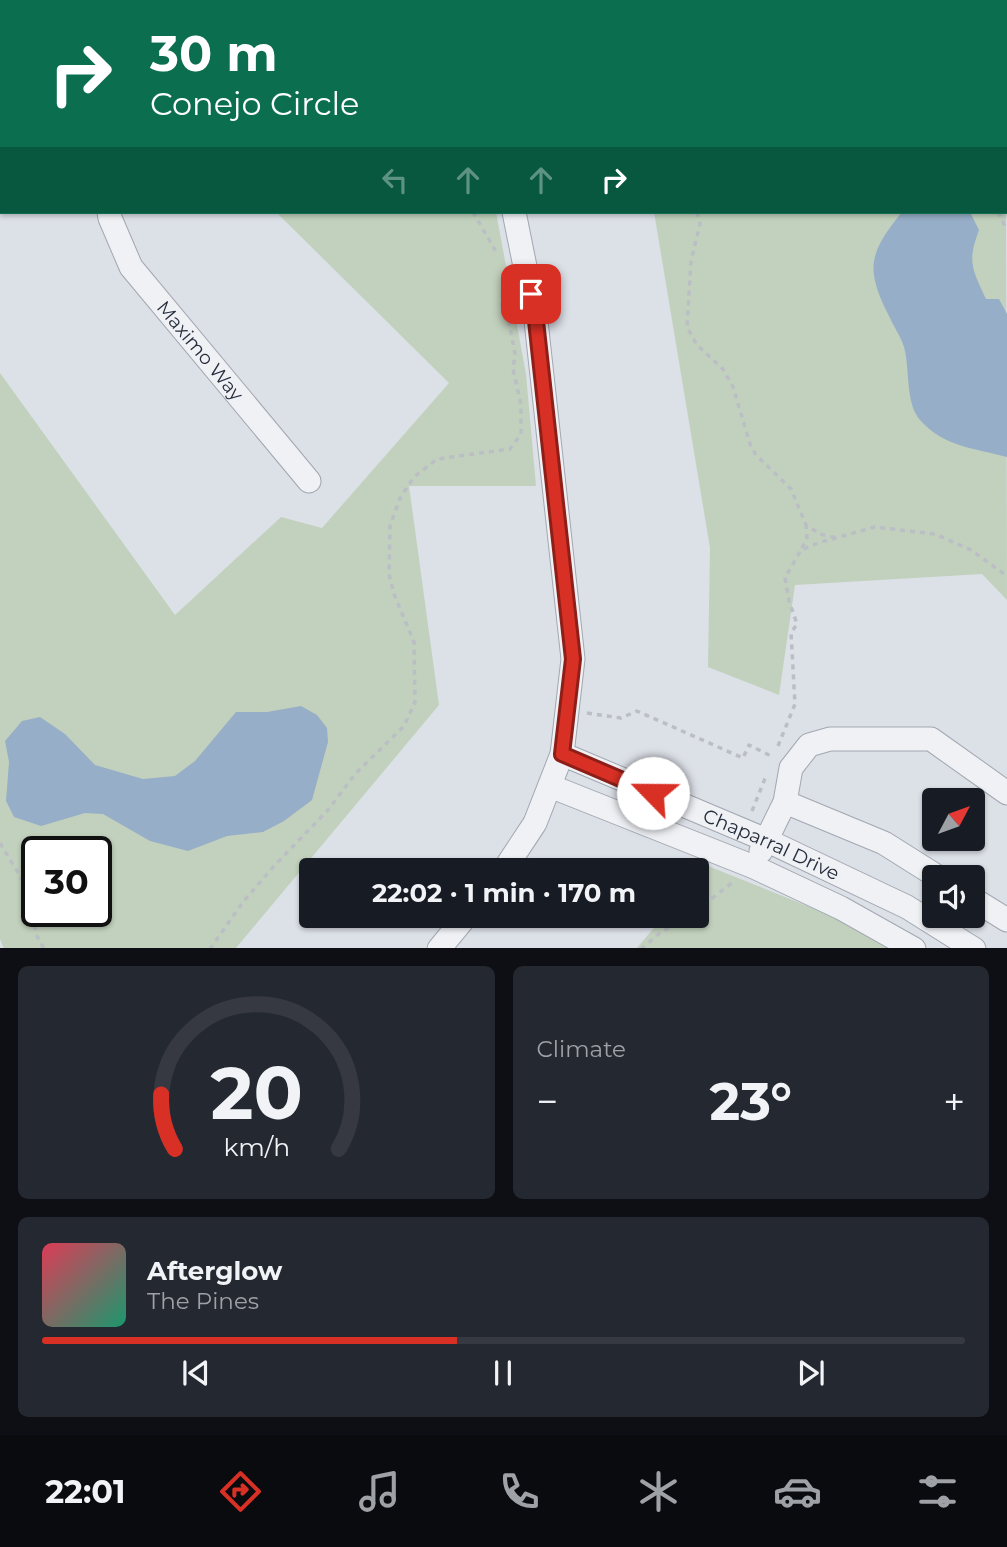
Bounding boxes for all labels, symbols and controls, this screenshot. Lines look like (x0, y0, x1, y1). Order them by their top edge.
text: 30 m (150, 24, 278, 83)
icon: right (35, 28, 126, 119)
text: Conejo Circle (150, 84, 359, 123)
icon: left (376, 161, 414, 199)
icon: ahead (449, 161, 487, 199)
icon: ahead (522, 161, 560, 199)
icon: right (595, 161, 633, 199)
pin (501, 264, 561, 324)
icon: arrive (512, 275, 550, 313)
street label: Maximo Way (152, 296, 249, 406)
position arrow (616, 756, 690, 830)
north arrow (922, 788, 985, 850)
map controls (922, 788, 985, 928)
street label: Chaparral Drive (700, 803, 843, 885)
speed limit sign: 30 (21, 836, 112, 927)
button: sound (922, 865, 985, 928)
text: 22:02 · 1 min · 170 m (372, 877, 636, 909)
text: Climate (537, 1035, 626, 1063)
text: 20 (210, 1049, 302, 1137)
text: 23° (710, 1070, 792, 1133)
text: − (537, 1078, 558, 1125)
text: + (943, 1078, 965, 1125)
text: km/h (223, 1131, 290, 1161)
text: Afterglow (147, 1255, 282, 1287)
text: The Pines (147, 1287, 259, 1315)
icon: previous (177, 1354, 215, 1392)
icon: pause (484, 1354, 522, 1392)
icon: next (792, 1354, 830, 1392)
icon: directions (216, 1467, 265, 1516)
icon: music (355, 1467, 404, 1516)
icon: phone (495, 1467, 544, 1516)
icon: climate (634, 1467, 683, 1516)
icon: car (773, 1467, 822, 1516)
icon: filters (913, 1467, 962, 1516)
text: 22:01 (45, 1472, 125, 1511)

